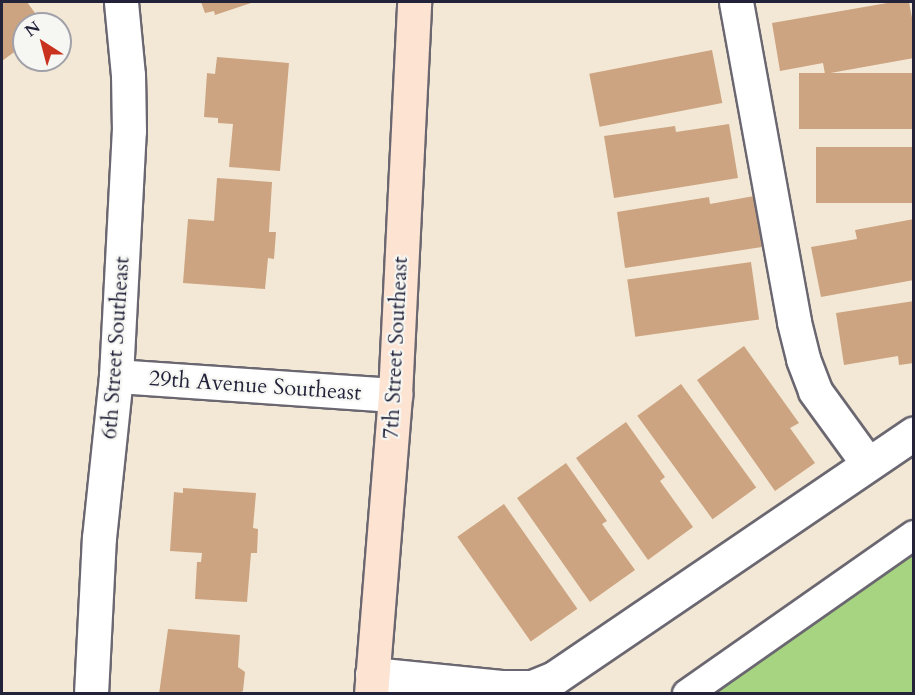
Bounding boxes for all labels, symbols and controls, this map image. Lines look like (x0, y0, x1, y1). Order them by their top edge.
north arrow (12, 12, 72, 72)
text: N (21, 16, 45, 42)
street label: 6th Street Southeast (96, 256, 136, 440)
street label: 7th Street Southeast (378, 256, 414, 440)
street label: 29th Avenue Southeast (148, 365, 362, 407)

